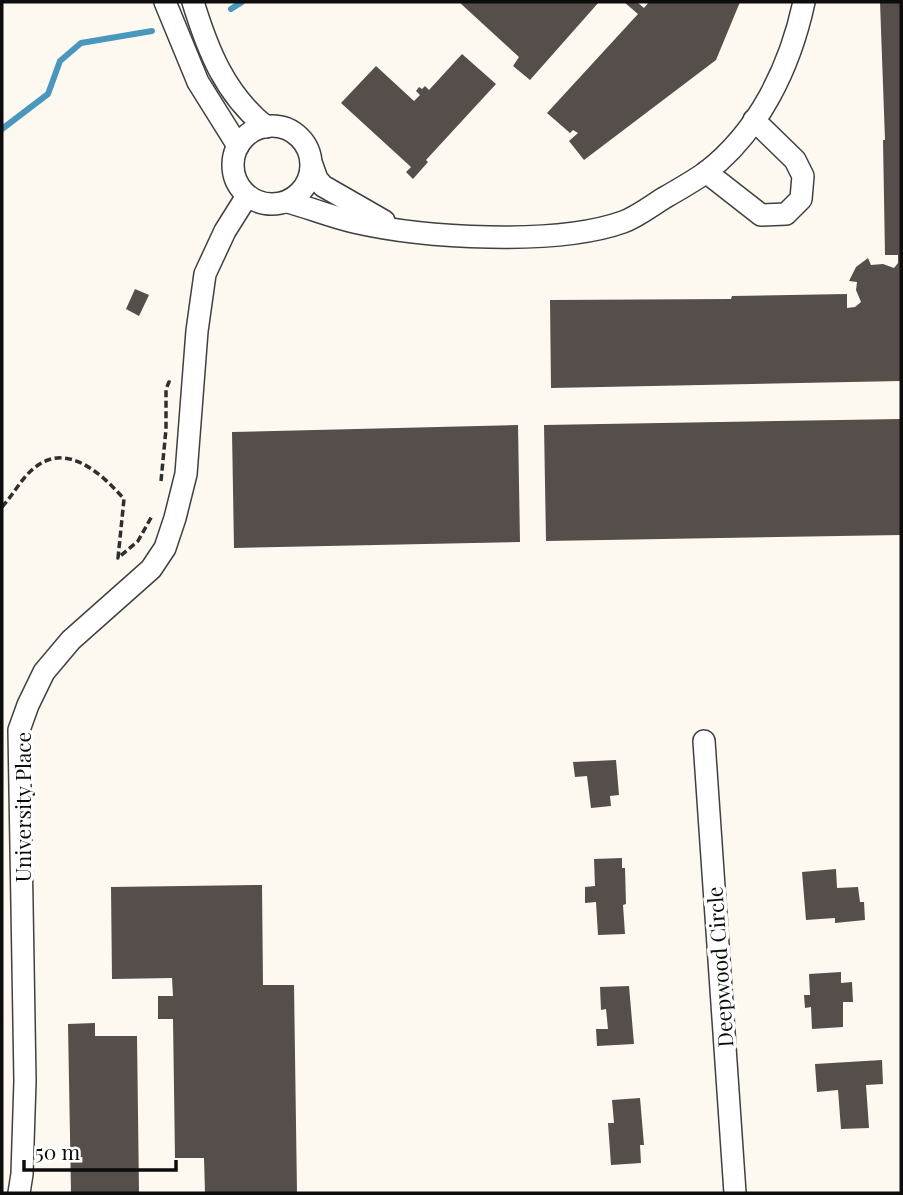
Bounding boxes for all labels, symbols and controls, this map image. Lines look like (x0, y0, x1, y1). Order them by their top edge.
street label: University Place (8, 732, 36, 882)
street label: Deepwood Circle (699, 886, 739, 1048)
scale bar (24, 1128, 177, 1172)
text: 50 m (35, 1137, 81, 1165)

